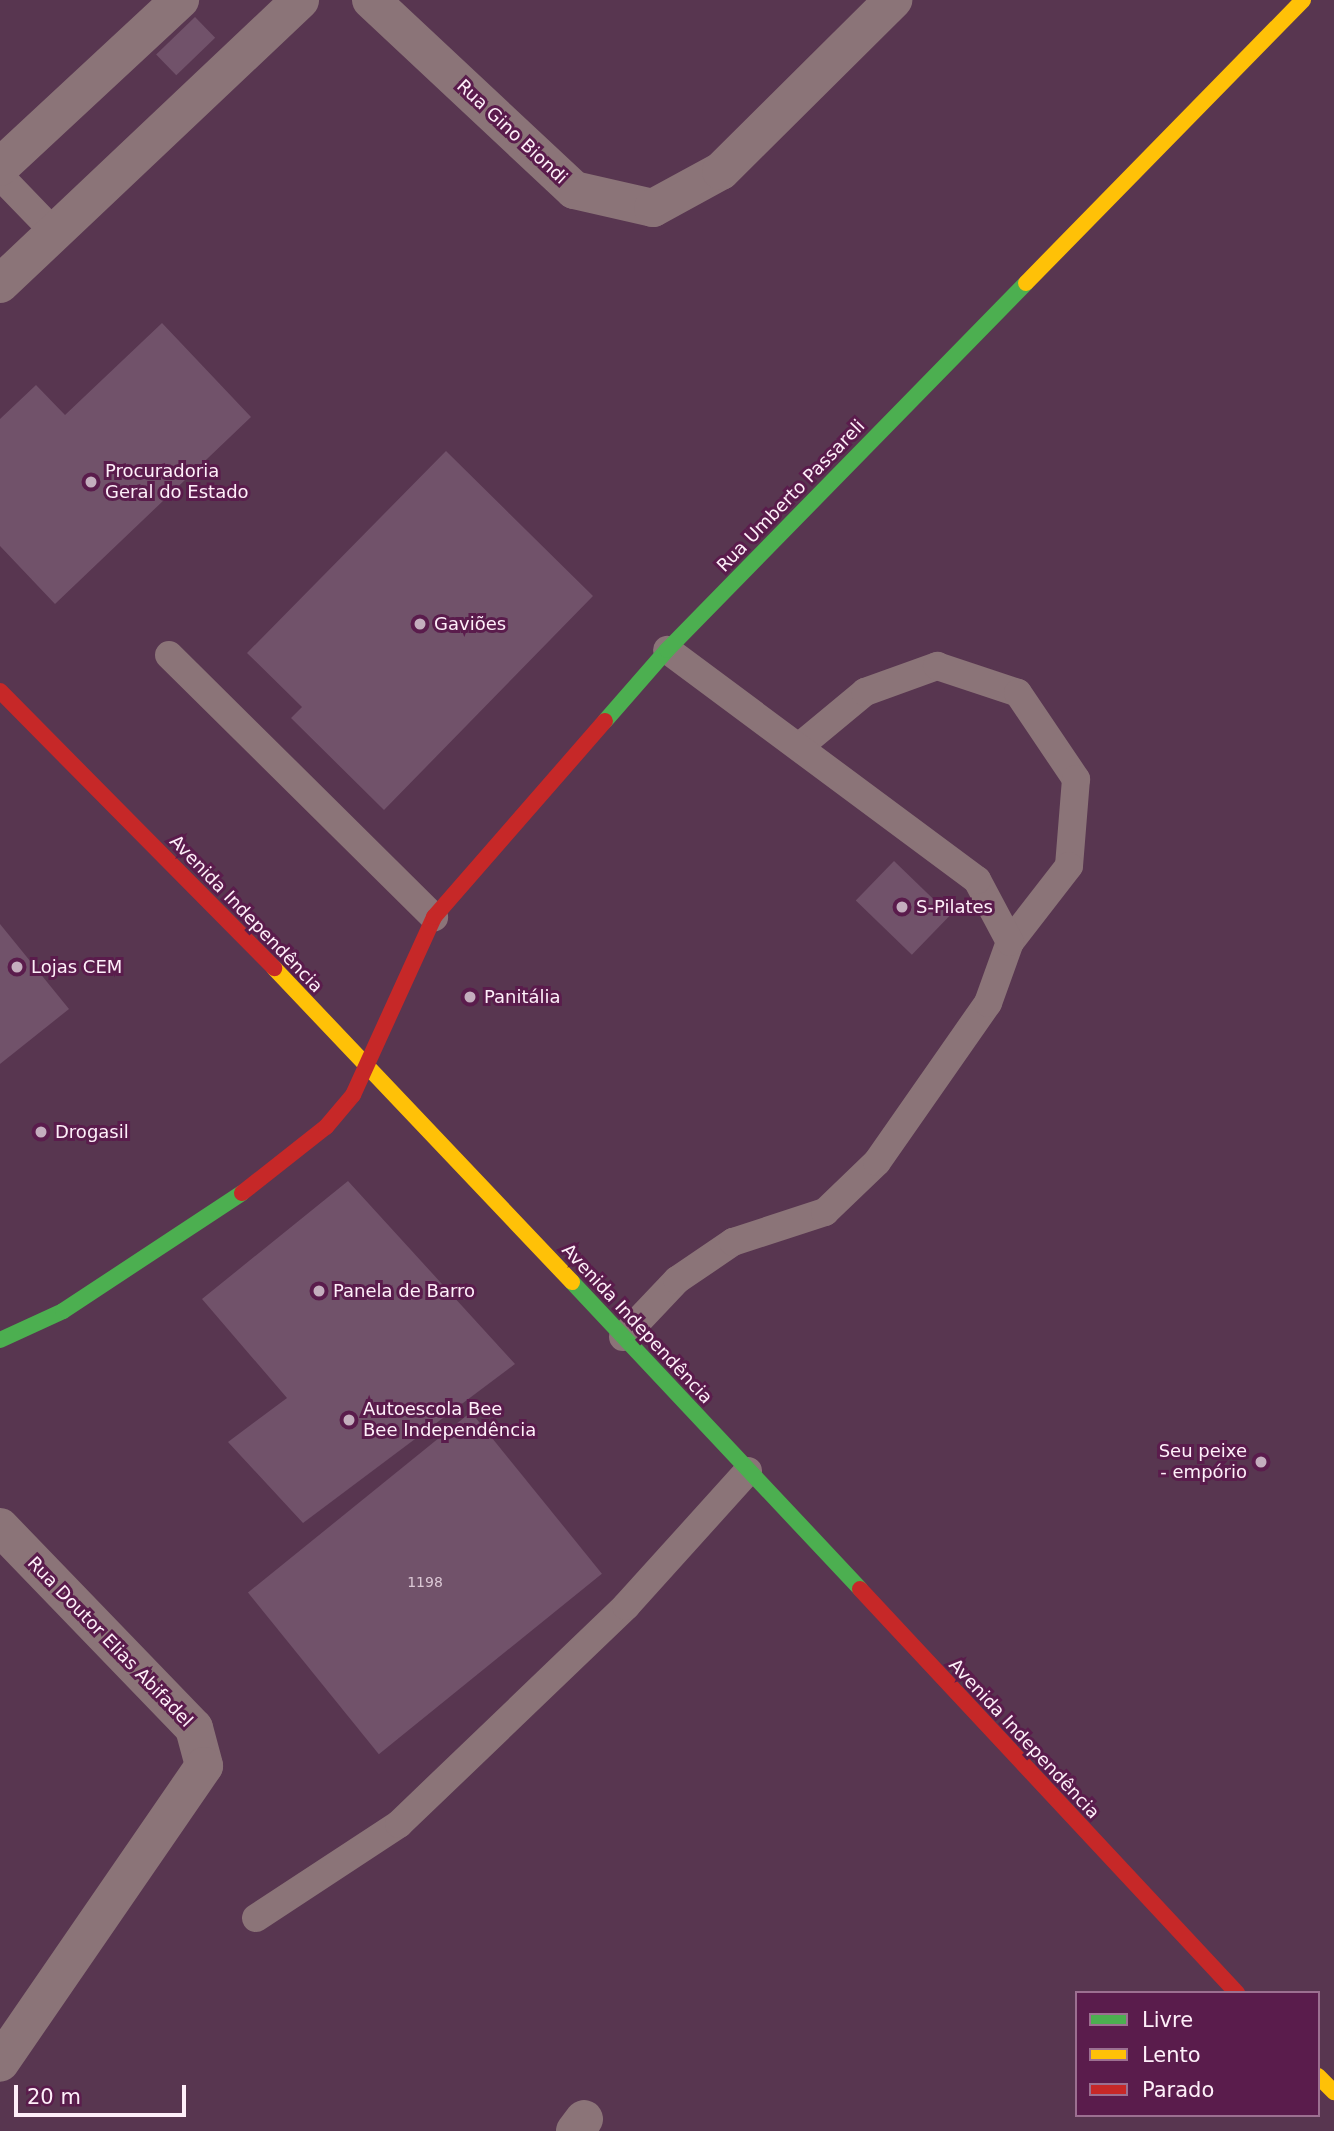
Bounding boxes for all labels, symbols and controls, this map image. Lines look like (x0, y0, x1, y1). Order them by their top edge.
street label: Rua Gino Biondi (452, 75, 572, 189)
street label: Rua Umberto Passareli (713, 415, 869, 577)
place label: Procuradoria Geral do Estado (105, 461, 249, 504)
marker: Procuradoria Geral do Estado (83, 474, 99, 490)
place label: Gaviões (434, 613, 506, 635)
marker: Gaviões (412, 616, 428, 632)
street label: Avenida Independência (165, 831, 327, 997)
place label: S-Pilates (916, 896, 993, 918)
marker: S-Pilates (894, 899, 910, 915)
place label: Lojas CEM (31, 956, 122, 978)
marker: Lojas CEM (9, 959, 25, 975)
place label: Panitália (484, 986, 561, 1008)
marker: Panitália (462, 989, 478, 1005)
place label: Drogasil (55, 1121, 129, 1143)
marker: Drogasil (33, 1124, 49, 1140)
street label: Avenida Independência (557, 1240, 717, 1408)
place label: Panela de Barro (333, 1280, 475, 1302)
marker: Panela de Barro (311, 1283, 327, 1299)
place label: Autoescola Bee Bee Independência (363, 1399, 536, 1442)
marker: Autoescola Bee Bee Independência (341, 1412, 357, 1428)
place label: Seu peixe - empório (1159, 1441, 1247, 1484)
marker: Seu peixe - empório (1253, 1454, 1269, 1470)
street label: Rua Doutor Elias Abifadel (23, 1552, 197, 1732)
house number: 1198 (407, 1574, 443, 1590)
street label: Avenida Independência (944, 1655, 1104, 1823)
legend (1075, 1991, 1320, 2117)
text: Livre (1142, 2008, 1193, 2032)
text: Lento (1142, 2043, 1201, 2067)
scale bar (18, 2072, 189, 2116)
text: Parado (1142, 2078, 1214, 2102)
text: 20 m (27, 2085, 81, 2109)

